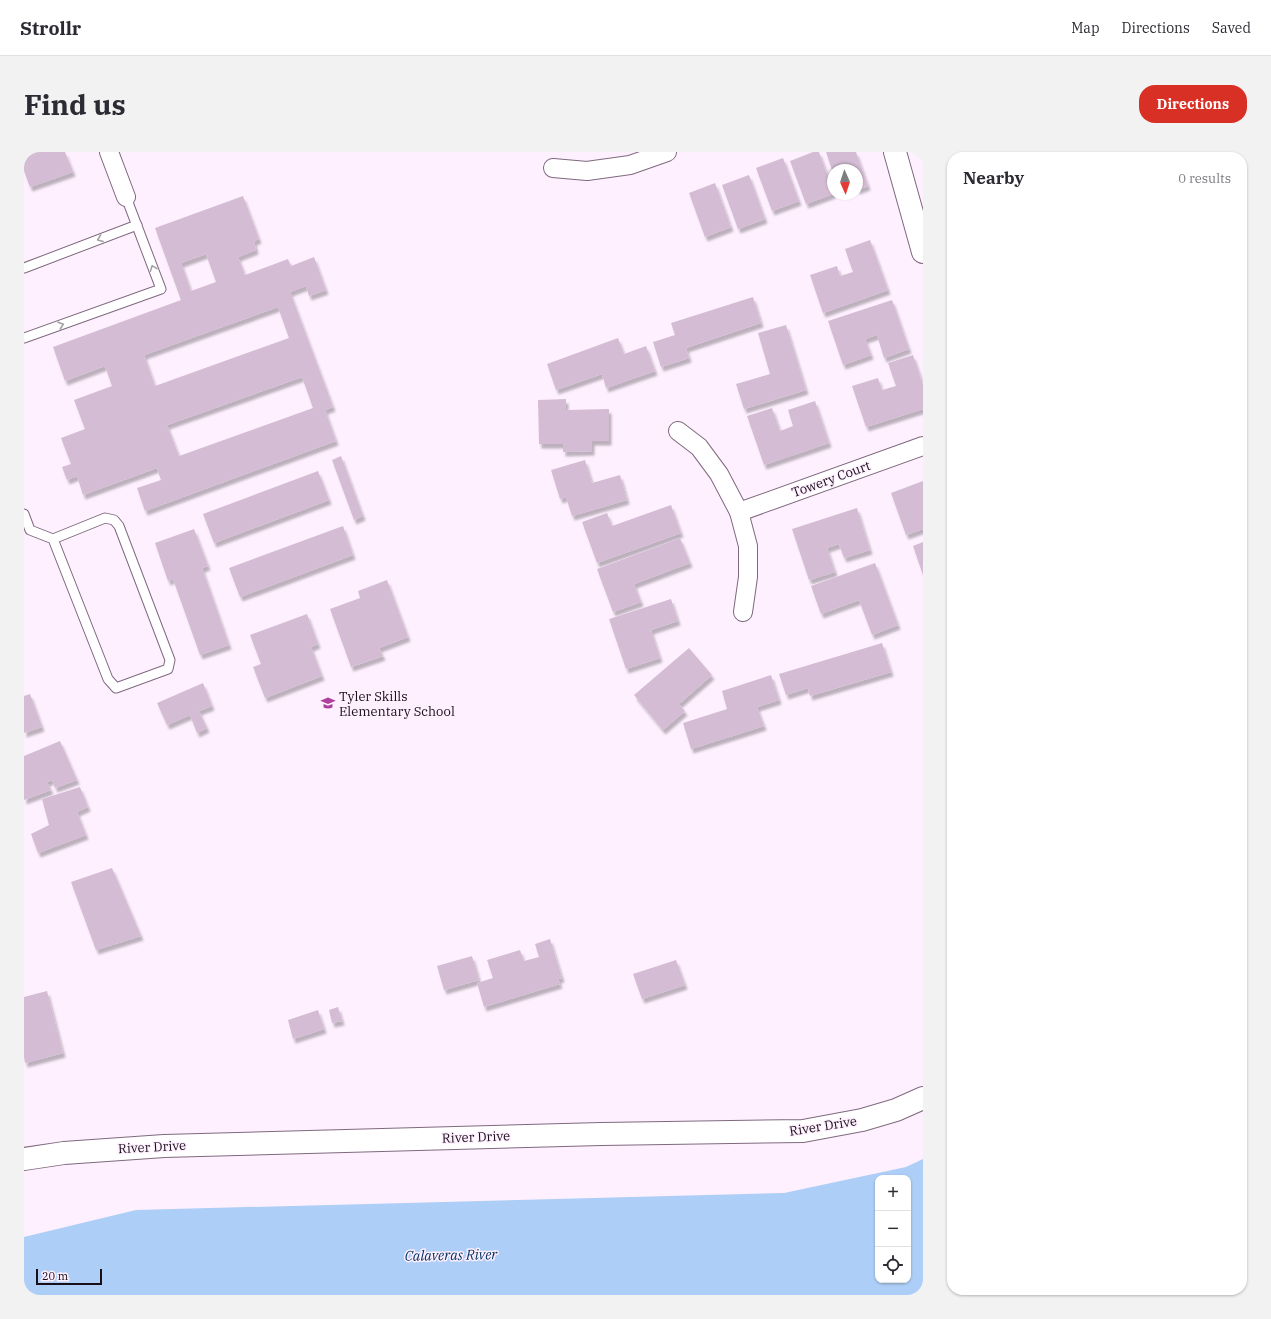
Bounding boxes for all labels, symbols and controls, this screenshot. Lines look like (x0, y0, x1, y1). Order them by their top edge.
text: Strollr (20, 16, 81, 40)
text: Map (1071, 19, 1100, 37)
text: Directions (1122, 19, 1190, 37)
text: Saved (1212, 19, 1251, 37)
button: Directions (1139, 85, 1247, 123)
text: Find us (24, 86, 126, 123)
north arrow (827, 164, 863, 200)
text: Nearby (963, 167, 1024, 189)
text: 0 results (1178, 170, 1231, 187)
one-way arrow (97, 234, 104, 242)
one-way arrow (149, 264, 157, 271)
one-way arrow (57, 321, 64, 329)
street label: Towery Court (789, 457, 873, 501)
place label: Tyler Skills Elementary School (339, 688, 455, 720)
school or university icon: Tyler Skills Elementary School (320, 695, 336, 711)
street label: River Drive (788, 1112, 858, 1140)
street label: River Drive (442, 1127, 510, 1147)
street label: River Drive (118, 1137, 187, 1157)
map controls (875, 1175, 911, 1283)
button: + (875, 1175, 911, 1211)
button: − (875, 1211, 911, 1247)
water label: Calaveras River (404, 1245, 498, 1265)
button: locate (875, 1247, 911, 1283)
scale bar (36, 1267, 102, 1286)
text: 20 m (42, 1269, 68, 1283)

